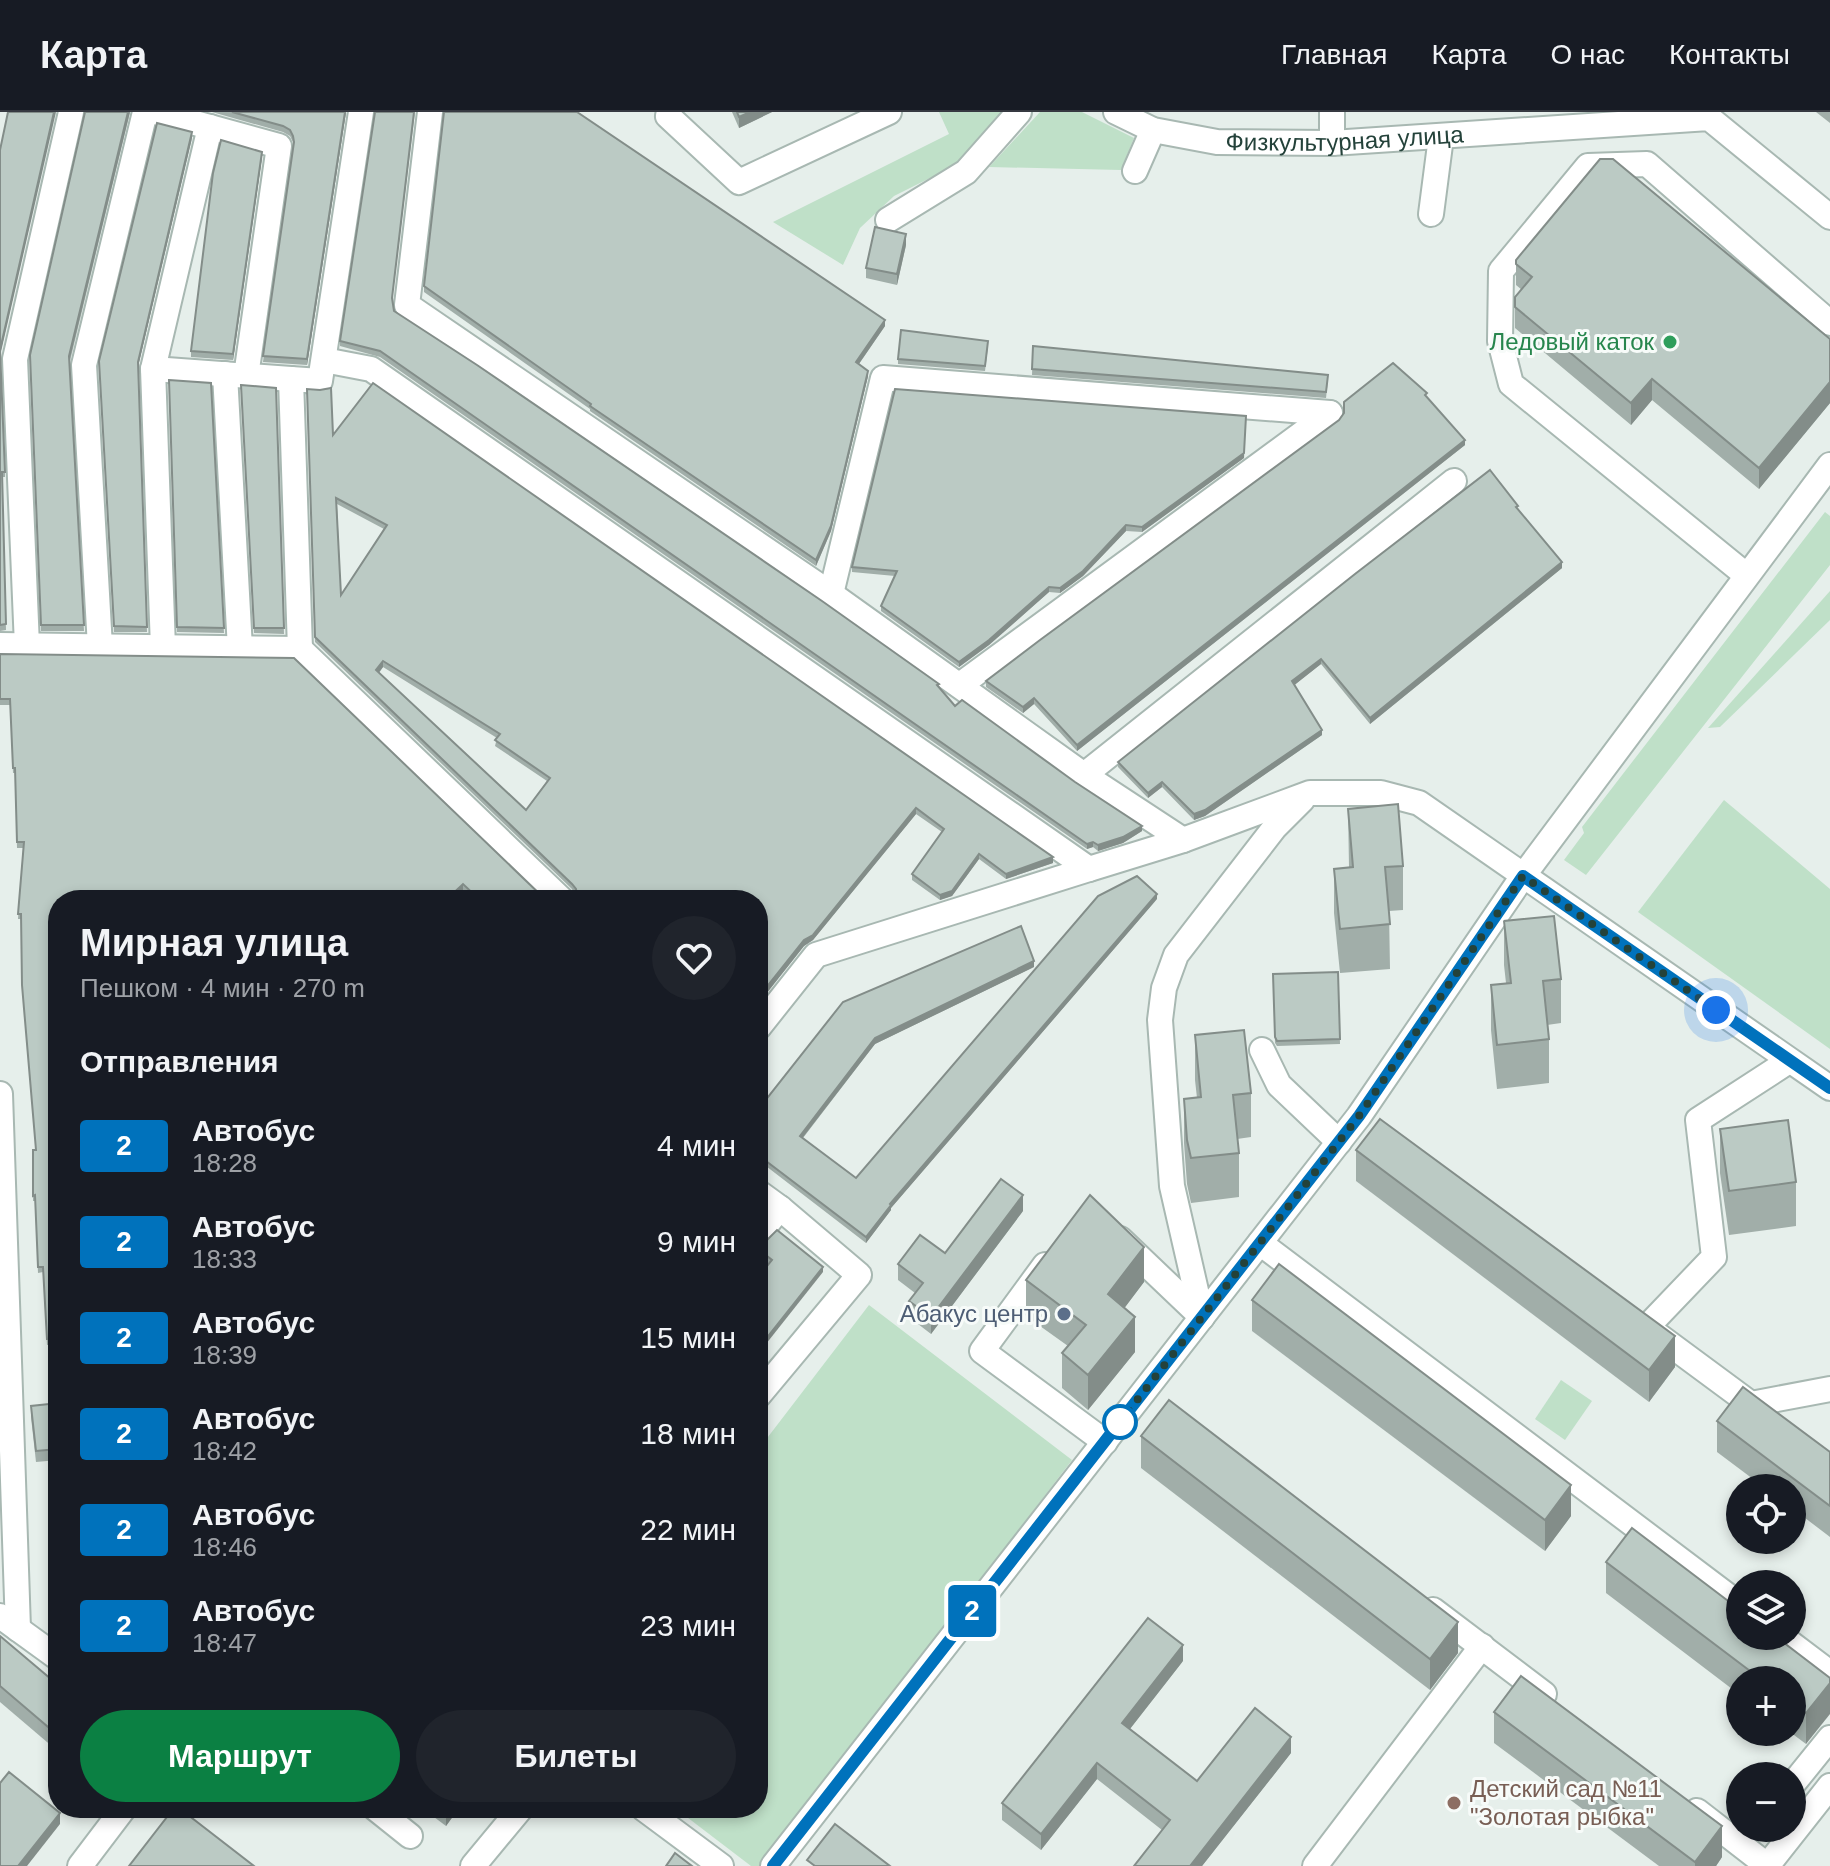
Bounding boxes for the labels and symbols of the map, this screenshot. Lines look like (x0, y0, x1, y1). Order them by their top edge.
street label: Физкультурная улица (1225, 120, 1465, 156)
place label: Ледовый каток (1490, 328, 1654, 355)
marker: Ледовый каток (1661, 333, 1679, 351)
your location (1696, 990, 1736, 1030)
place label: Абакус центр (900, 1300, 1048, 1327)
marker: Абакус центр (1055, 1305, 1073, 1323)
unlabelled marker (1103, 1405, 1137, 1439)
line badge: 2 (946, 1585, 998, 1637)
place label: Детский сад №11 "Золотая рыбка" (1470, 1775, 1662, 1830)
marker: Детский сад №11 "Золотая рыбка" (1445, 1794, 1463, 1812)

